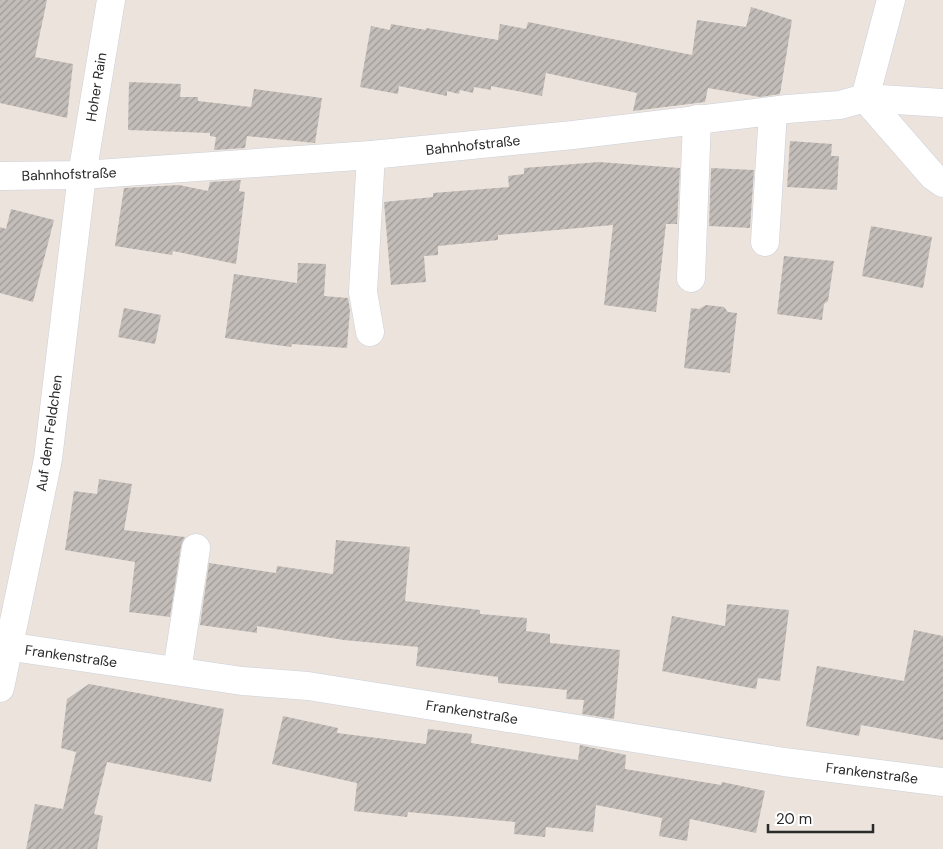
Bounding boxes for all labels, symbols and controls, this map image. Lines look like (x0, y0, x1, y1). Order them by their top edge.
street label: Hoher Rain (82, 51, 110, 123)
street label: Bahnhofstraße (425, 131, 521, 159)
street label: Bahnhofstraße (21, 163, 117, 185)
street label: Auf dem Feldchen (32, 373, 66, 493)
street label: Frankenstraße (24, 641, 118, 671)
street label: Frankenstraße (425, 696, 519, 728)
street label: Frankenstraße (825, 758, 919, 788)
scale bar (768, 802, 873, 834)
text: 20 m (776, 809, 812, 829)

